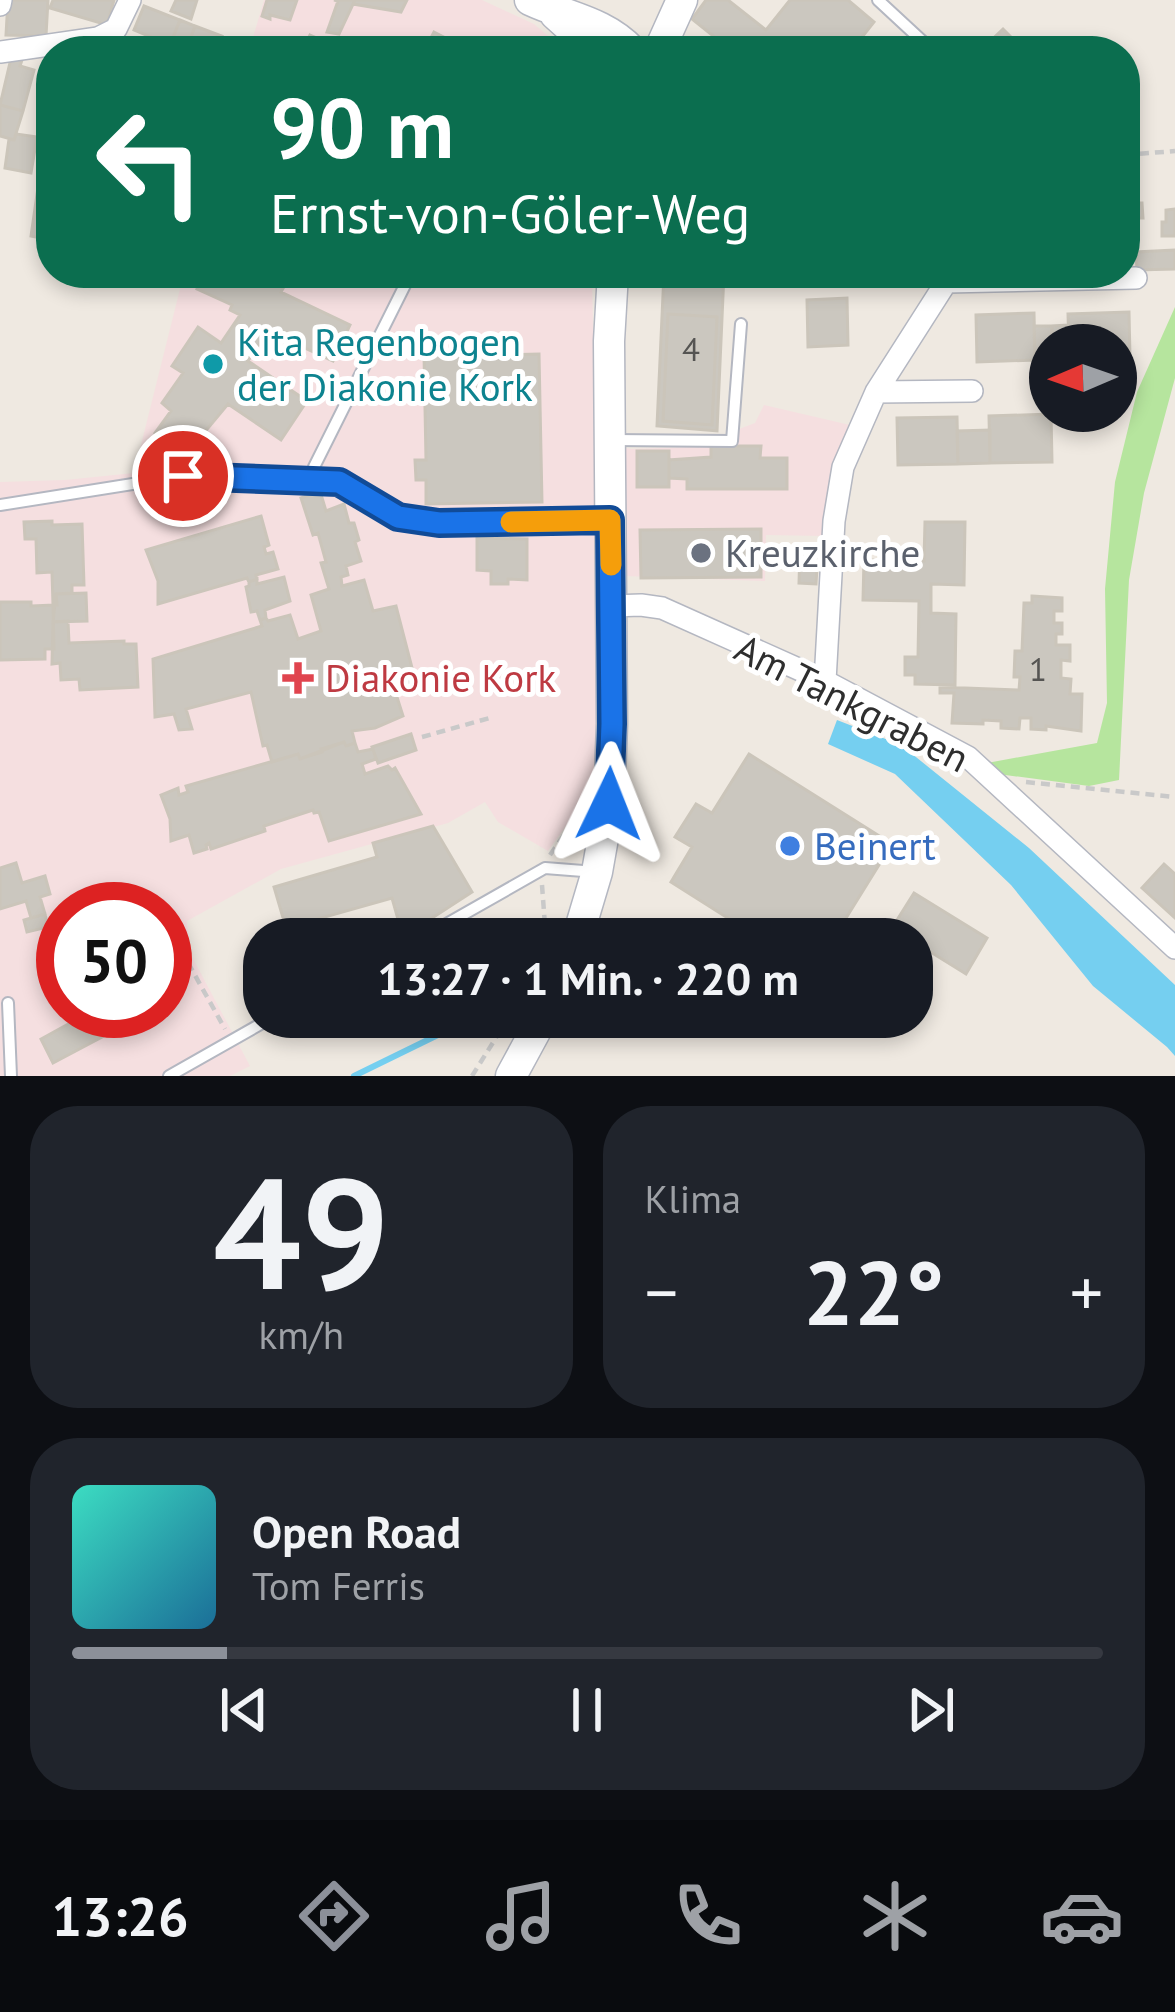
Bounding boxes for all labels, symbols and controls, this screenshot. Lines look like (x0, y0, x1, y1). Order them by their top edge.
text: 90 m (270, 72, 454, 181)
icon: left (72, 84, 228, 240)
text: Ernst-von-Göler-Weg (270, 178, 750, 248)
place label: Kita Regenbogen der Diakonie Kork (237, 316, 533, 412)
north arrow (1029, 324, 1137, 432)
map controls (1029, 324, 1137, 432)
house number: 4 (682, 327, 700, 370)
marker: Kita Regenbogen der Diakonie Kork (200, 351, 226, 377)
pin (132, 425, 234, 527)
icon: arrive (150, 443, 216, 509)
place label: Kreuzkirche (725, 527, 920, 578)
marker: Kreuzkirche (688, 540, 714, 566)
street label: Am Tankgraben (727, 622, 978, 783)
house number: 1 (1029, 647, 1047, 690)
place label: Diakonie Kork (325, 652, 557, 703)
marker: Diakonie Kork (282, 662, 314, 694)
position arrow (546, 741, 672, 867)
place label: Beinert (814, 820, 936, 871)
marker: Beinert (777, 833, 803, 859)
speed limit sign: 50 (36, 882, 192, 1038)
text: 13:27 · 1 Min. · 220 m (377, 949, 799, 1007)
text: 49 (213, 1130, 390, 1332)
text: Klima (645, 1173, 741, 1224)
text: 22° (803, 1233, 944, 1350)
text: − (645, 1249, 678, 1334)
text: + (1070, 1249, 1103, 1334)
text: km/h (259, 1309, 344, 1360)
text: Open Road (252, 1502, 461, 1560)
text: Tom Ferris (252, 1560, 425, 1611)
icon: previous (211, 1677, 277, 1743)
icon: pause (554, 1677, 620, 1743)
icon: next (898, 1677, 964, 1743)
icon: directions (292, 1874, 376, 1958)
icon: music (479, 1874, 563, 1958)
icon: phone (666, 1874, 750, 1958)
icon: climate (853, 1874, 937, 1958)
icon: car (1040, 1874, 1124, 1958)
text: 13:26 (52, 1881, 189, 1951)

